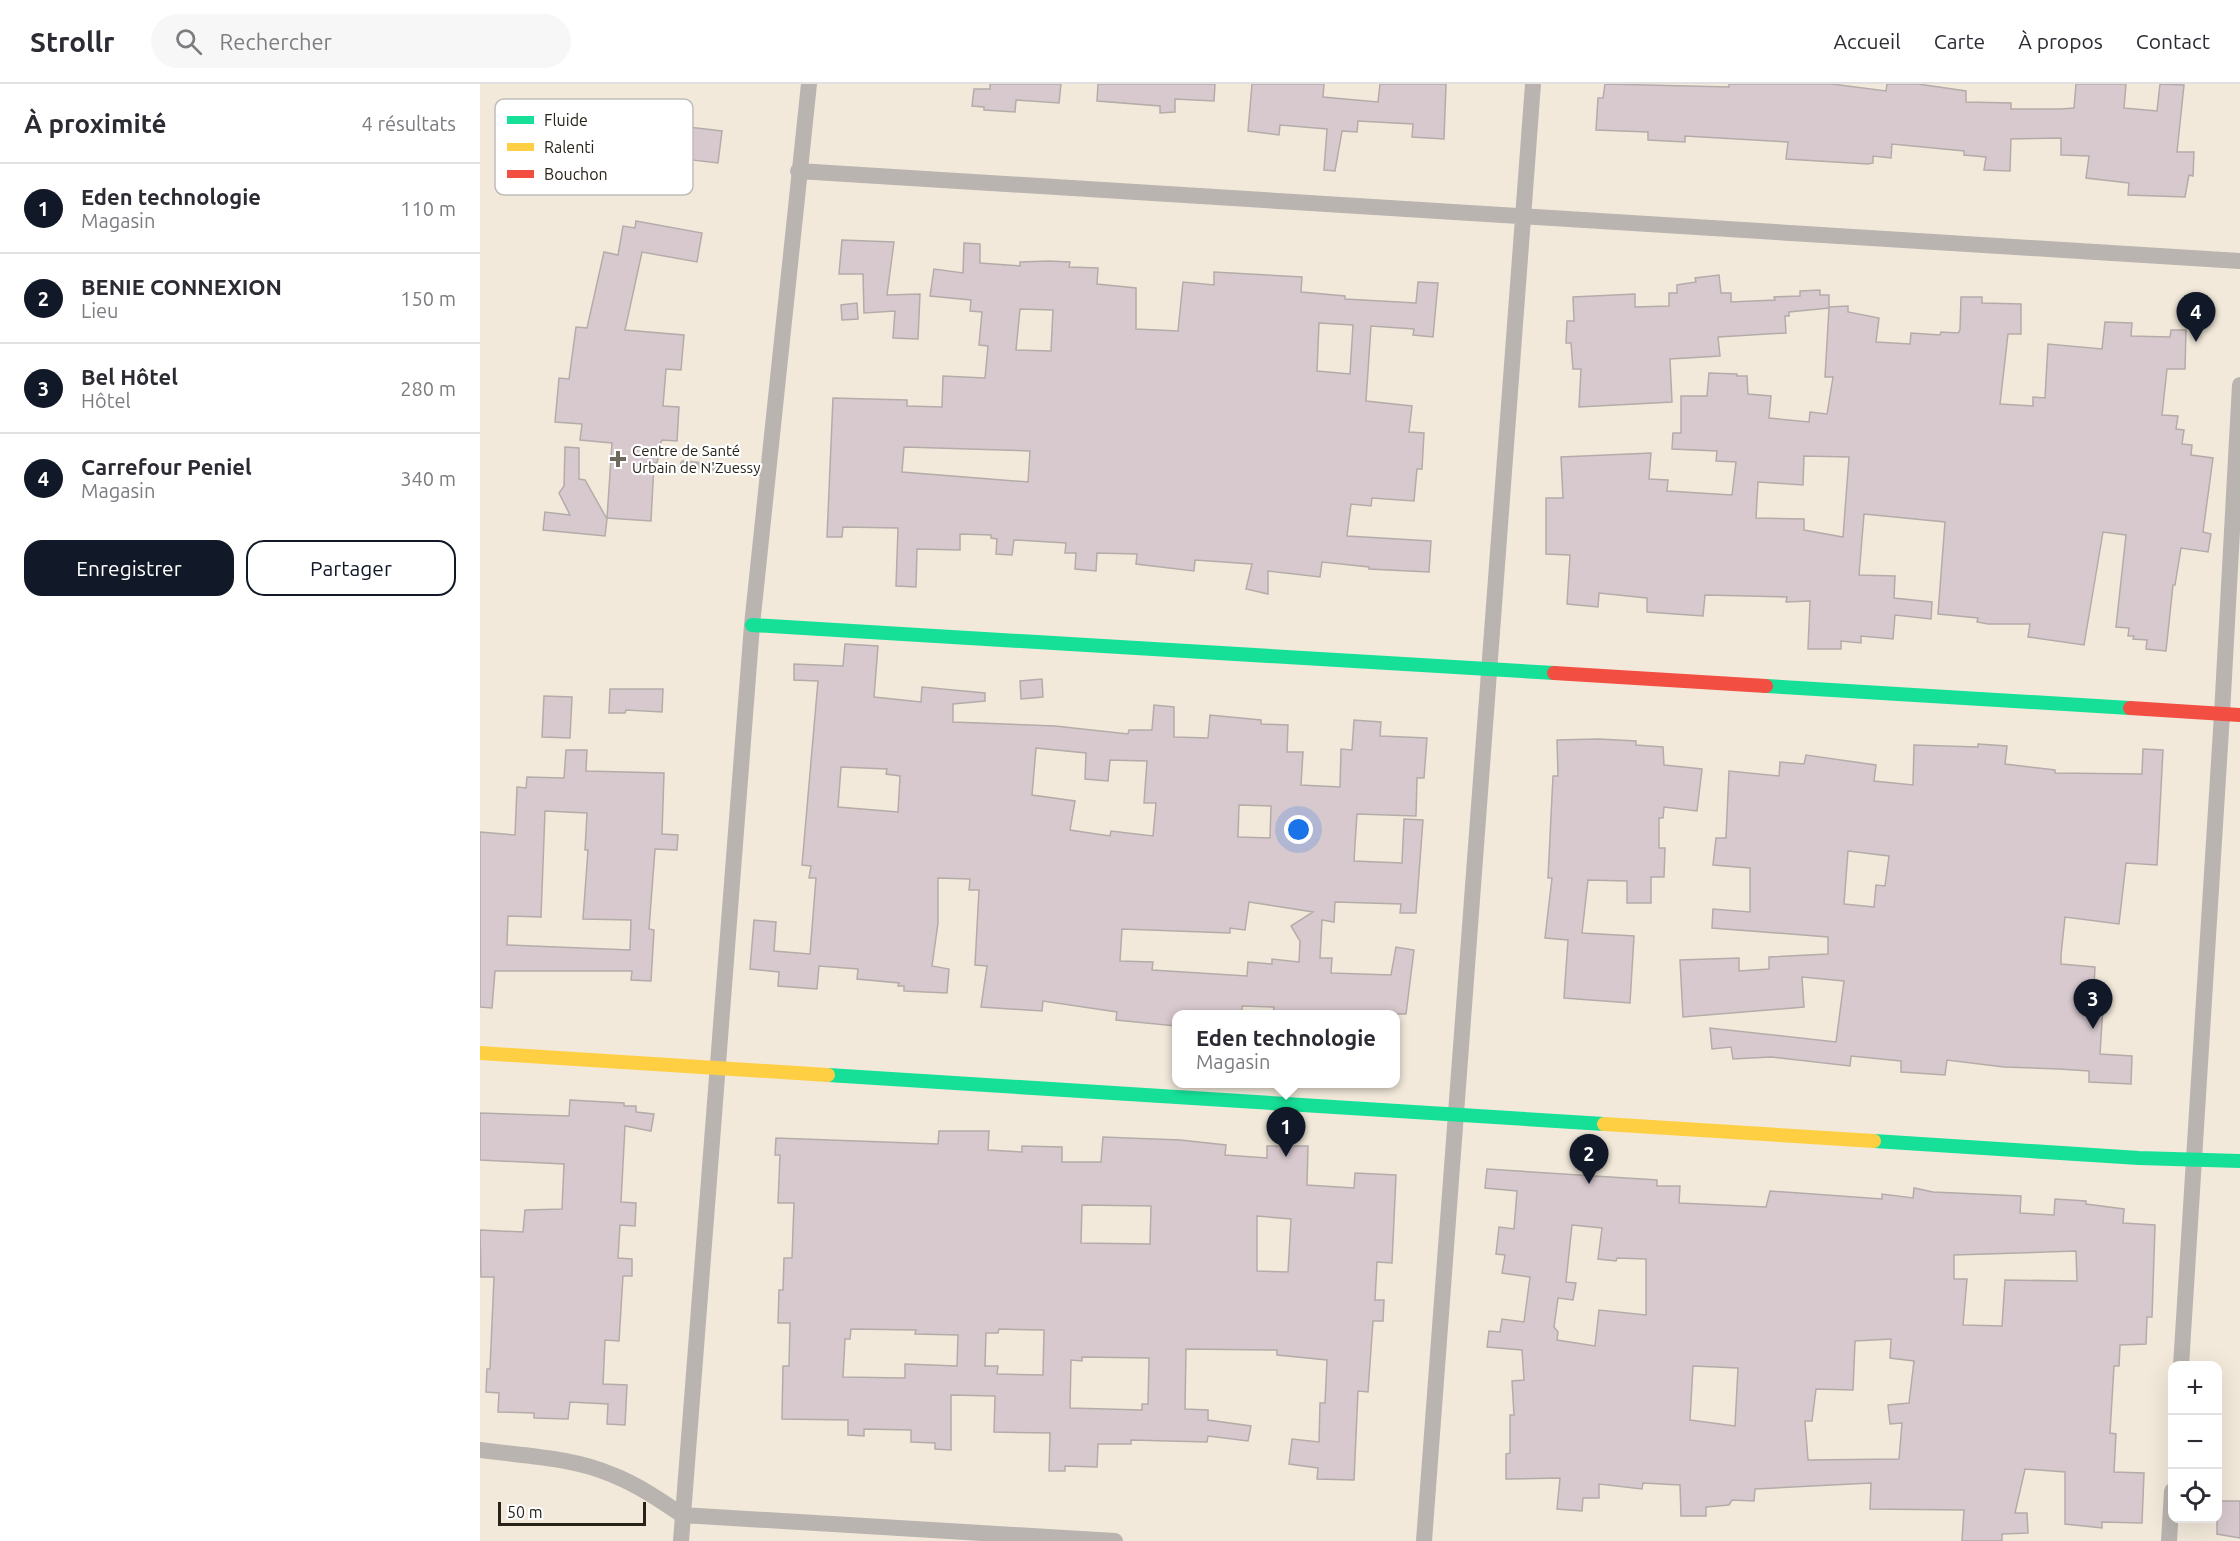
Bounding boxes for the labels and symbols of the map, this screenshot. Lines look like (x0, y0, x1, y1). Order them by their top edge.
legend (495, 99, 693, 195)
text: Fluide (544, 111, 588, 129)
text: Ralenti (544, 138, 595, 156)
text: Bouchon (544, 165, 608, 183)
pin: 4 (2176, 292, 2216, 342)
place label: Centre de Santé Urbain de N'Zuessy (632, 442, 760, 476)
marker: Centre de Santé Urbain de N'Zuessy (609, 450, 627, 468)
your location (1284, 815, 1313, 844)
pin: 3 (2074, 980, 2112, 1029)
pin: 1 (1266, 1108, 1306, 1157)
pin: 2 (1570, 1134, 1608, 1184)
scale bar (498, 1499, 646, 1526)

